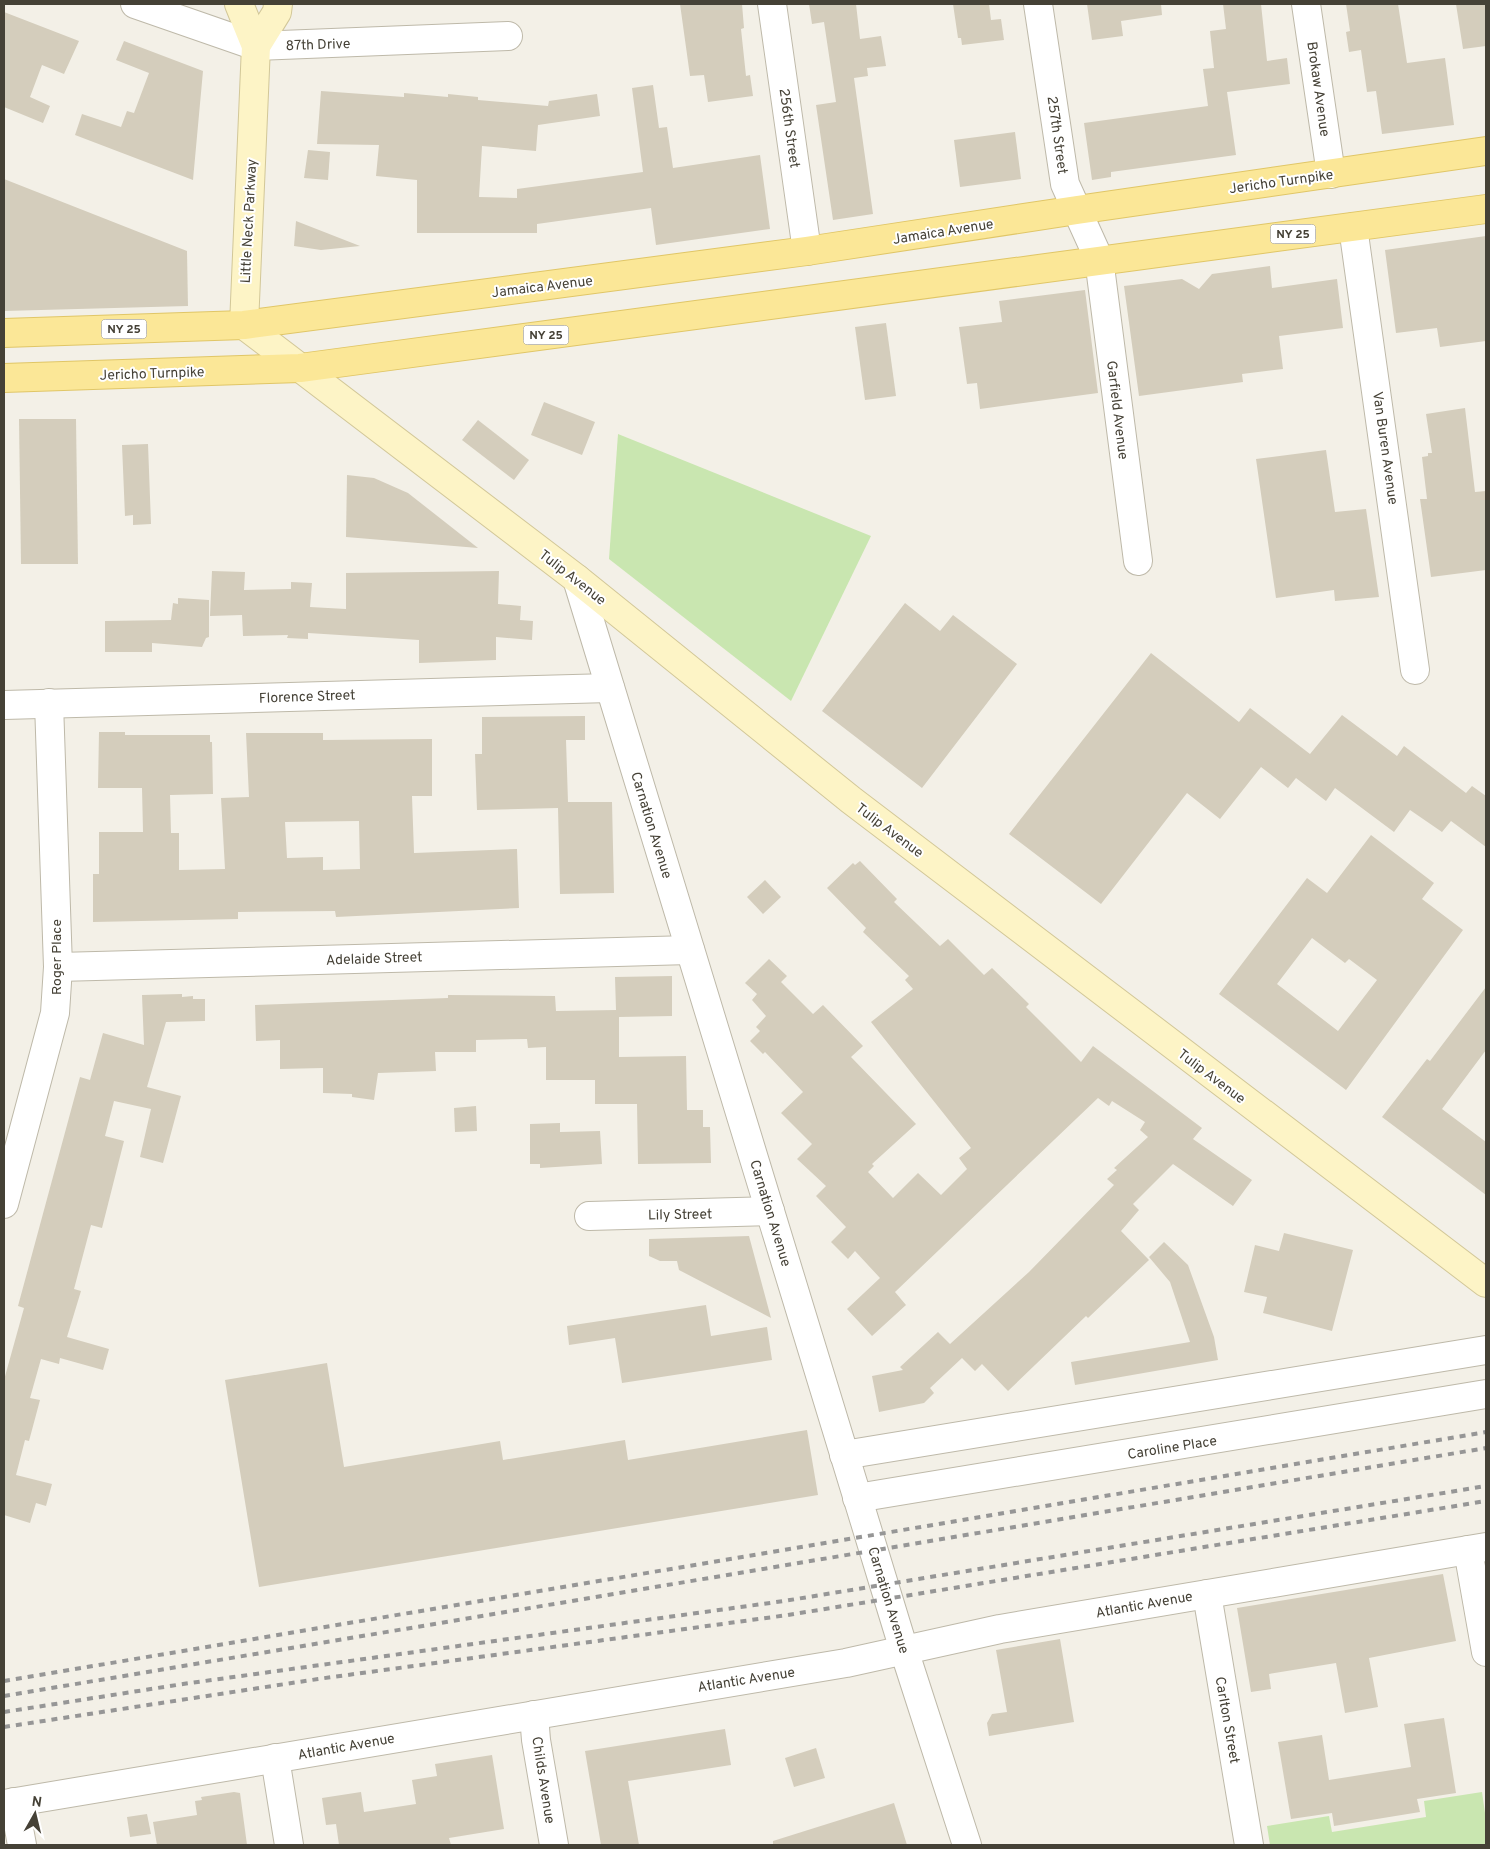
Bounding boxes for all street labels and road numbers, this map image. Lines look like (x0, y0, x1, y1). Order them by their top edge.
street label: 87th Drive (285, 36, 351, 55)
street label: Brokaw Avenue (1302, 41, 1333, 138)
street label: 256th Street (775, 87, 803, 169)
street label: 257th Street (1043, 95, 1070, 175)
street label: Little Neck Parkway (238, 158, 261, 284)
street label: Jericho Turnpike (1228, 167, 1334, 198)
street label: Jamaica Avenue (892, 216, 995, 249)
road number: NY 25 (1270, 224, 1316, 243)
street label: Jamaica Avenue (491, 273, 594, 302)
road number: NY 25 (102, 320, 146, 338)
road number: NY 25 (524, 326, 568, 344)
street label: Garfield Avenue (1102, 360, 1131, 461)
street label: Jericho Turnpike (99, 364, 205, 385)
street label: Van Buren Avenue (1368, 390, 1401, 506)
street label: Tulip Avenue (535, 547, 609, 610)
street label: Florence Street (258, 687, 356, 708)
street label: Carnation Avenue (626, 770, 675, 881)
street label: Tulip Avenue (852, 800, 926, 862)
street label: Roger Place (49, 919, 66, 995)
street label: Adelaide Street (325, 949, 423, 970)
street label: Tulip Avenue (1174, 1046, 1248, 1108)
street label: Carnation Avenue (745, 1158, 794, 1269)
street label: Lily Street (648, 1206, 712, 1225)
street label: Caroline Place (1126, 1433, 1218, 1464)
street label: Carnation Avenue (863, 1545, 912, 1656)
street label: Atlantic Avenue (1094, 1589, 1194, 1622)
street label: Atlantic Avenue (696, 1664, 796, 1697)
street label: Carlton Street (1210, 1675, 1243, 1765)
street label: Atlantic Avenue (296, 1731, 396, 1764)
street label: Childs Avenue (527, 1735, 558, 1825)

